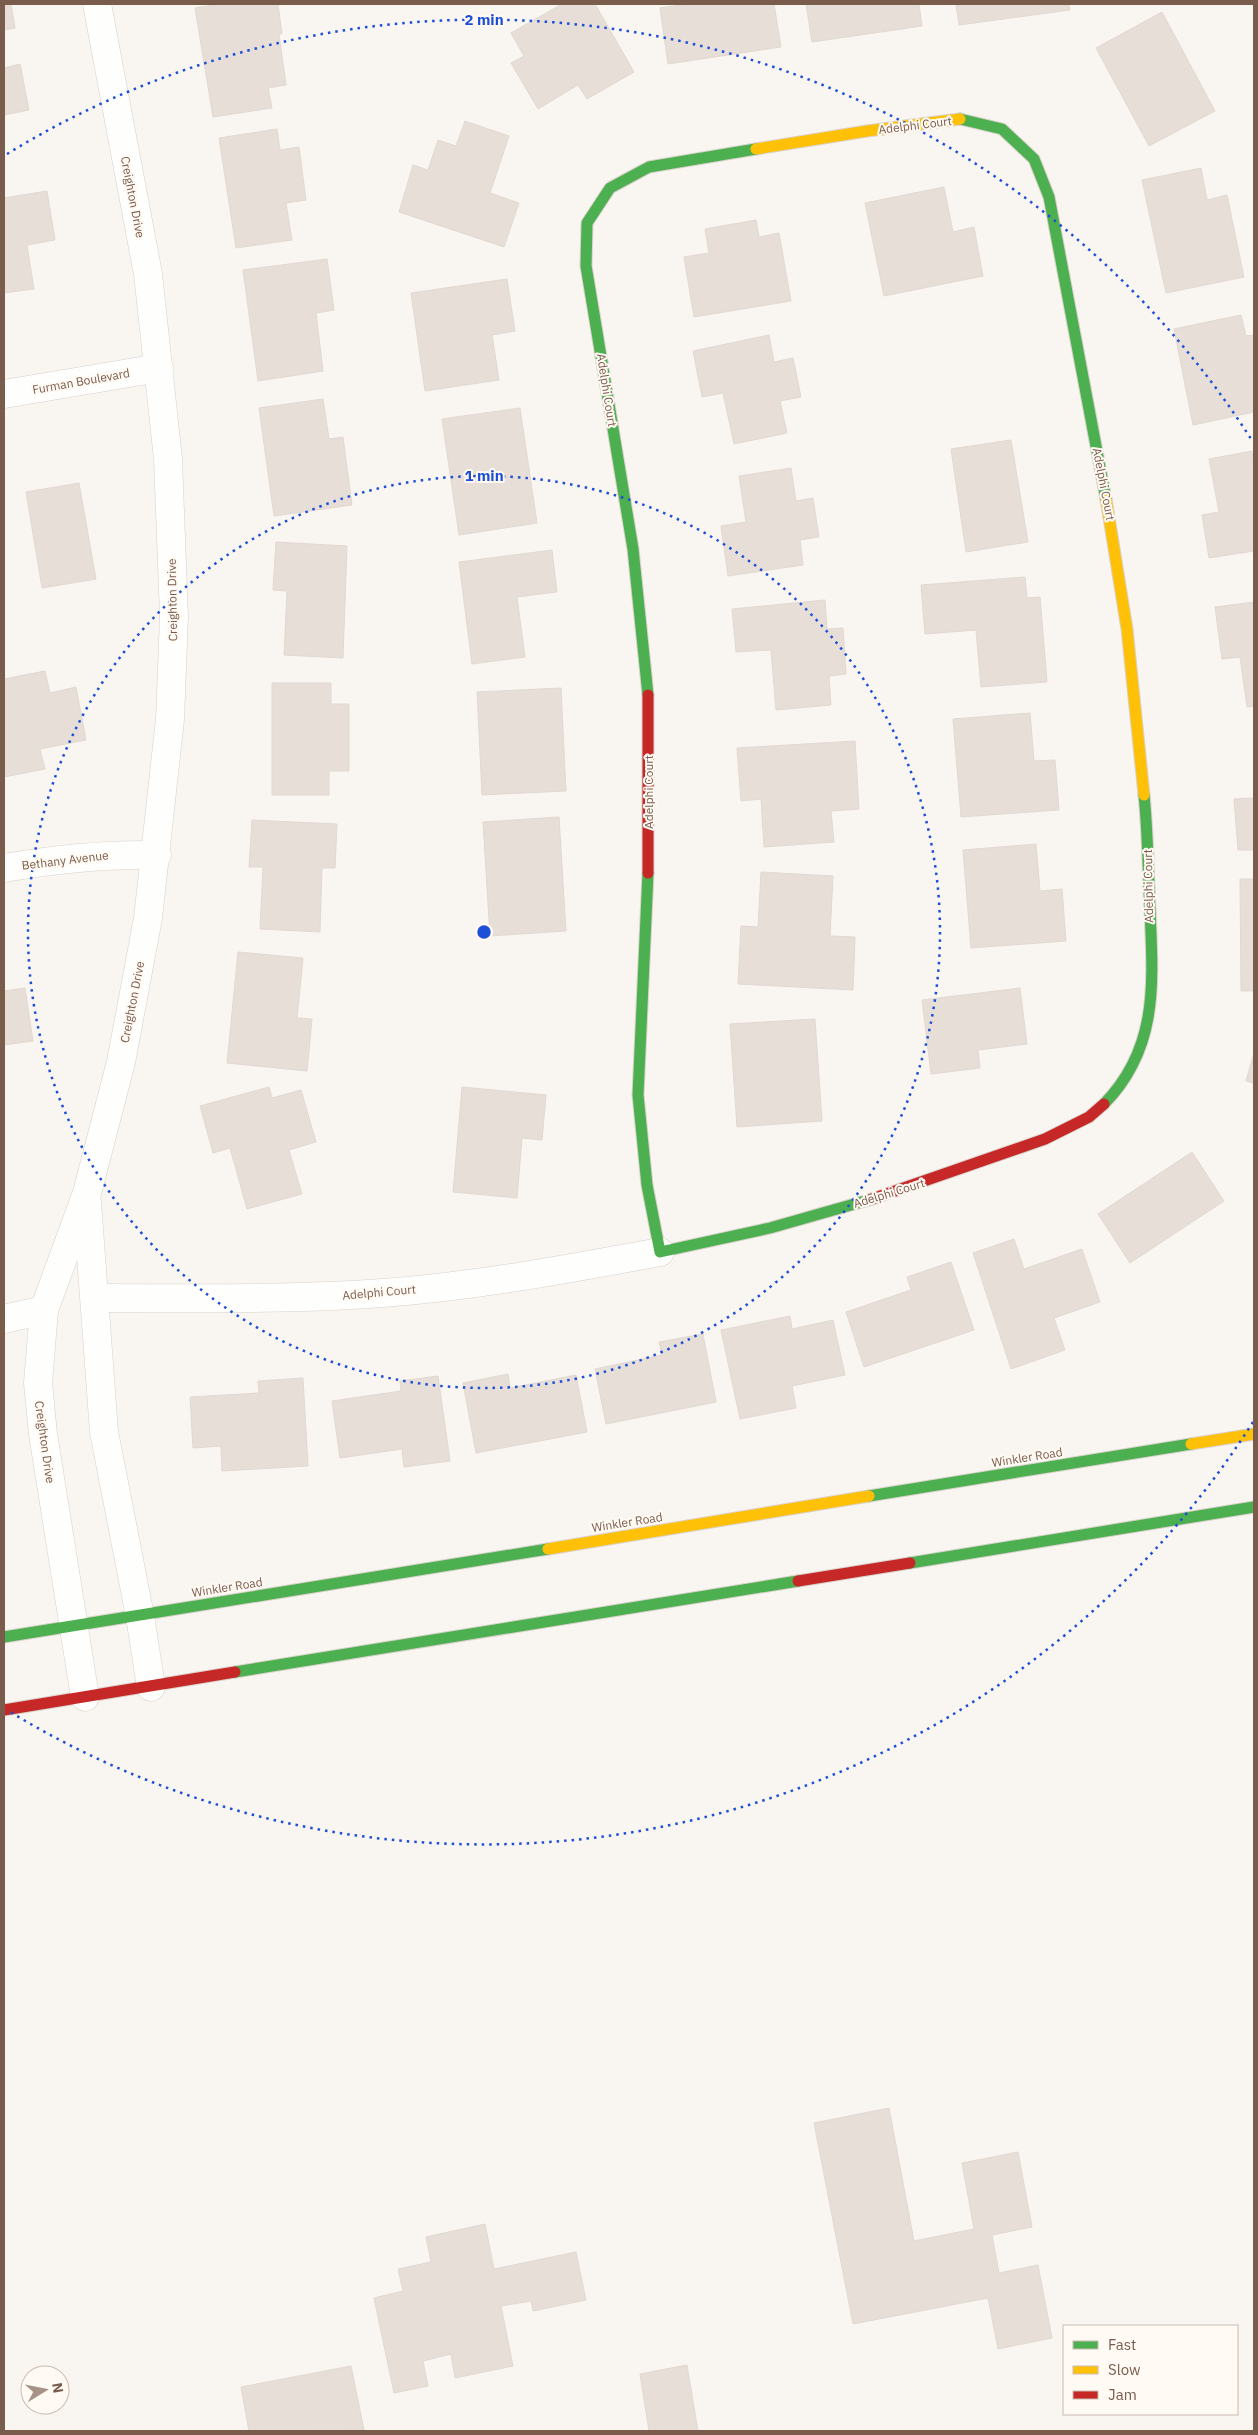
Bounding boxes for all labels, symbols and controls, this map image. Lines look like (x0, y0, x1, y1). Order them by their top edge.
text: 2 min (464, 10, 504, 29)
street label: Adelphi Court (877, 113, 953, 137)
street label: Creighton Drive (118, 155, 148, 240)
street label: Adelphi Court (594, 352, 620, 428)
street label: Furman Boulevard (31, 365, 131, 397)
street label: Adelphi Court (1090, 446, 1118, 522)
text: 1 min (464, 466, 504, 485)
street label: Creighton Drive (164, 558, 180, 642)
street label: Adelphi Court (641, 755, 656, 829)
street label: Bethany Avenue (21, 847, 110, 873)
street label: Adelphi Court (1140, 849, 1156, 923)
centre of rings (475, 923, 493, 941)
street label: Creighton Drive (117, 959, 147, 1044)
street label: Adelphi Court (852, 1175, 926, 1211)
street label: Adelphi Court (342, 1281, 416, 1303)
street label: Creighton Drive (32, 1400, 58, 1485)
street label: Winkler Road (991, 1444, 1063, 1470)
street label: Winkler Road (591, 1509, 663, 1535)
street label: Winkler Road (191, 1574, 263, 1600)
legend (1063, 2325, 1238, 2415)
text: Fast (1108, 2335, 1136, 2354)
text: Slow (1108, 2360, 1141, 2379)
north arrow (20, 2365, 70, 2415)
text: N (48, 2381, 68, 2394)
text: Jam (1108, 2385, 1137, 2404)

